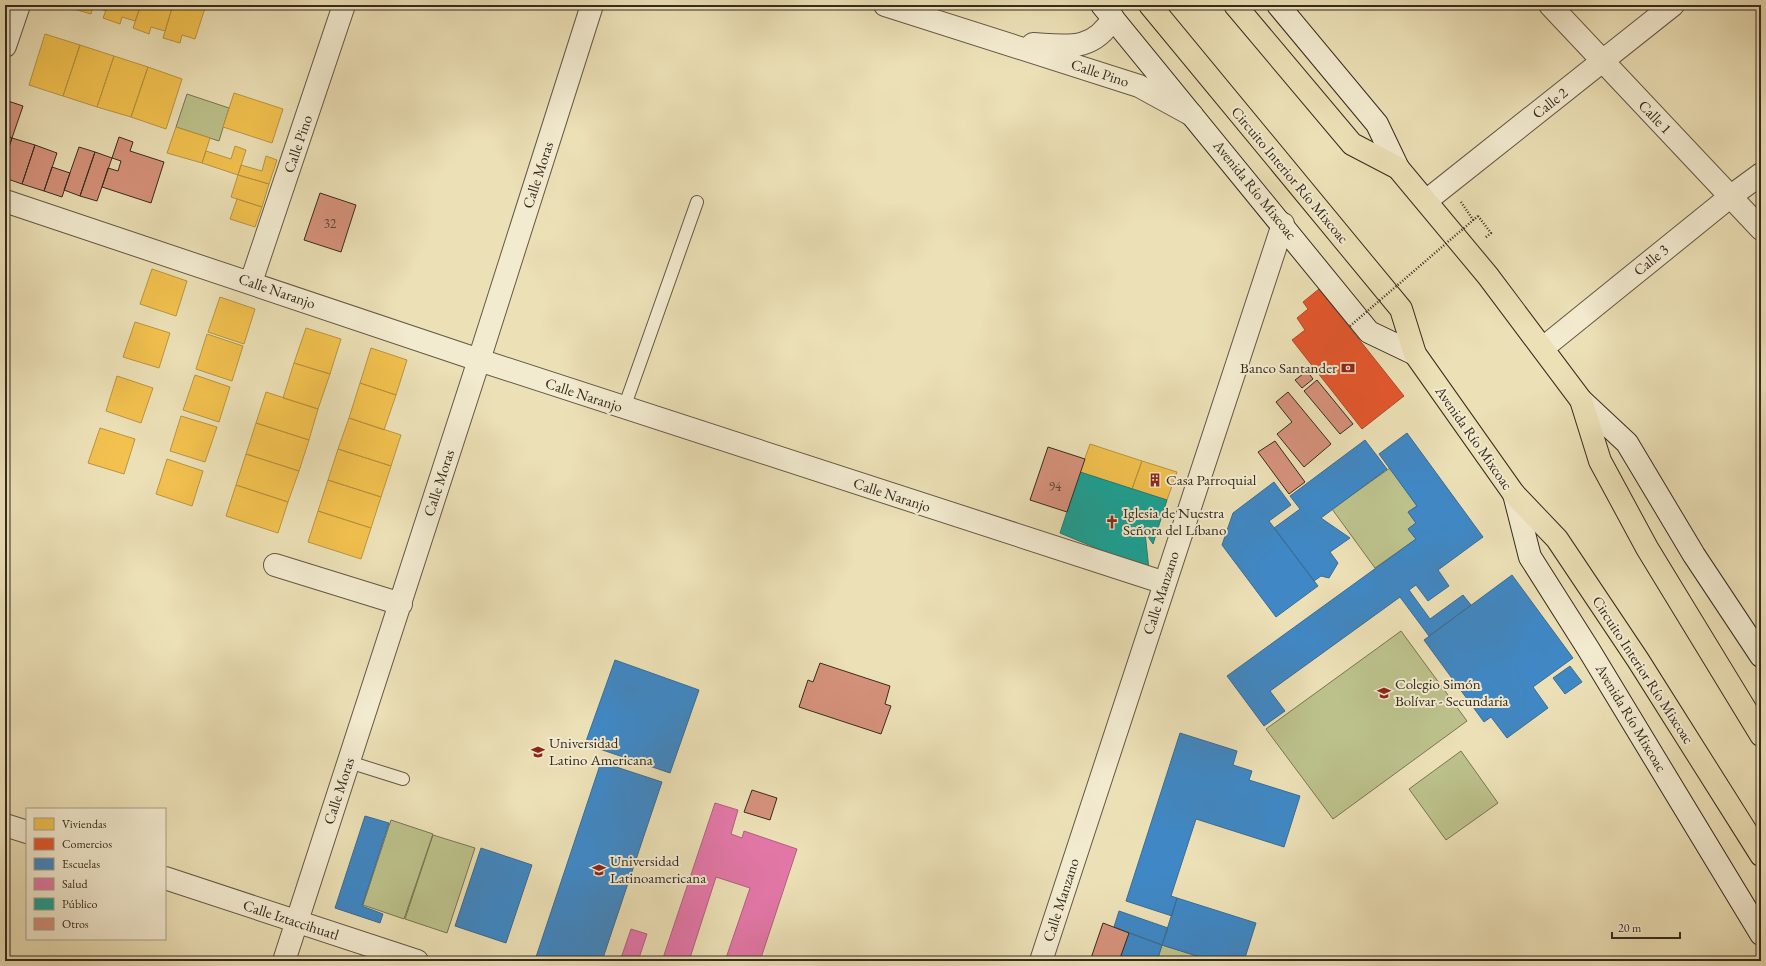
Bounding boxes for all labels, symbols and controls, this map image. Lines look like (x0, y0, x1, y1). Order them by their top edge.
street label: Calle Pino (1069, 54, 1132, 91)
street label: Calle 2 (1528, 82, 1572, 122)
street label: Calle 1 (1635, 96, 1676, 138)
street label: Circuito Interior Río Mixcoac (1228, 102, 1353, 247)
street label: Calle Pino (279, 112, 316, 175)
street label: Avenida Río Mixcoac (1209, 135, 1301, 243)
street label: Calle Moras (518, 139, 557, 211)
house number: 32 (324, 215, 337, 232)
street label: Calle 3 (1629, 240, 1672, 280)
street label: Calle Naranjo (236, 268, 318, 313)
place label: Banco Santander (1240, 358, 1337, 377)
bank icon: Banco Santander (1340, 360, 1356, 376)
street label: Calle Naranjo (543, 373, 625, 416)
street label: Avenida Río Mixcoac (1431, 381, 1517, 493)
street label: Calle Moras (419, 447, 458, 519)
place label: Casa Parroquial (1166, 470, 1257, 489)
building icon: Casa Parroquial (1147, 472, 1163, 488)
street label: Calle Naranjo (851, 473, 933, 516)
house number: 94 (1049, 478, 1062, 495)
place label: Iglesia de Nuestra Señora del Líbano (1123, 503, 1226, 539)
church icon: Iglesia de Nuestra Señora del Líbano (1104, 514, 1120, 530)
street label: Calle Manzano (1138, 549, 1183, 637)
street label: Circuito Interior Río Mixcoac (1588, 592, 1698, 747)
street label: Avenida Río Mixcoac (1591, 659, 1671, 775)
place label: Colegio Simón Bolívar - Secundaria (1395, 674, 1509, 710)
school or university icon: Colegio Simón Bolívar - Secundaria (1376, 685, 1392, 701)
place label: Universidad Latino Americana (549, 733, 653, 769)
school or university icon: Universidad Latino Americana (530, 744, 546, 760)
street label: Calle Moras (319, 755, 358, 827)
legend (26, 808, 166, 940)
text: Viviendas (62, 816, 107, 832)
text: Comercios (62, 836, 112, 852)
place label: Universidad Latinoamericana (610, 851, 706, 887)
text: Escuelas (62, 856, 100, 872)
street label: Calle Manzano (1038, 856, 1083, 944)
school or university icon: Universidad Latinoamericana (591, 862, 607, 878)
text: Salud (62, 876, 89, 892)
street label: Calle Iztaccihuatl (241, 895, 342, 944)
text: Público (62, 896, 97, 912)
scale bar (1612, 914, 1680, 940)
text: Otros (62, 916, 89, 932)
text: 20 m (1618, 920, 1642, 936)

